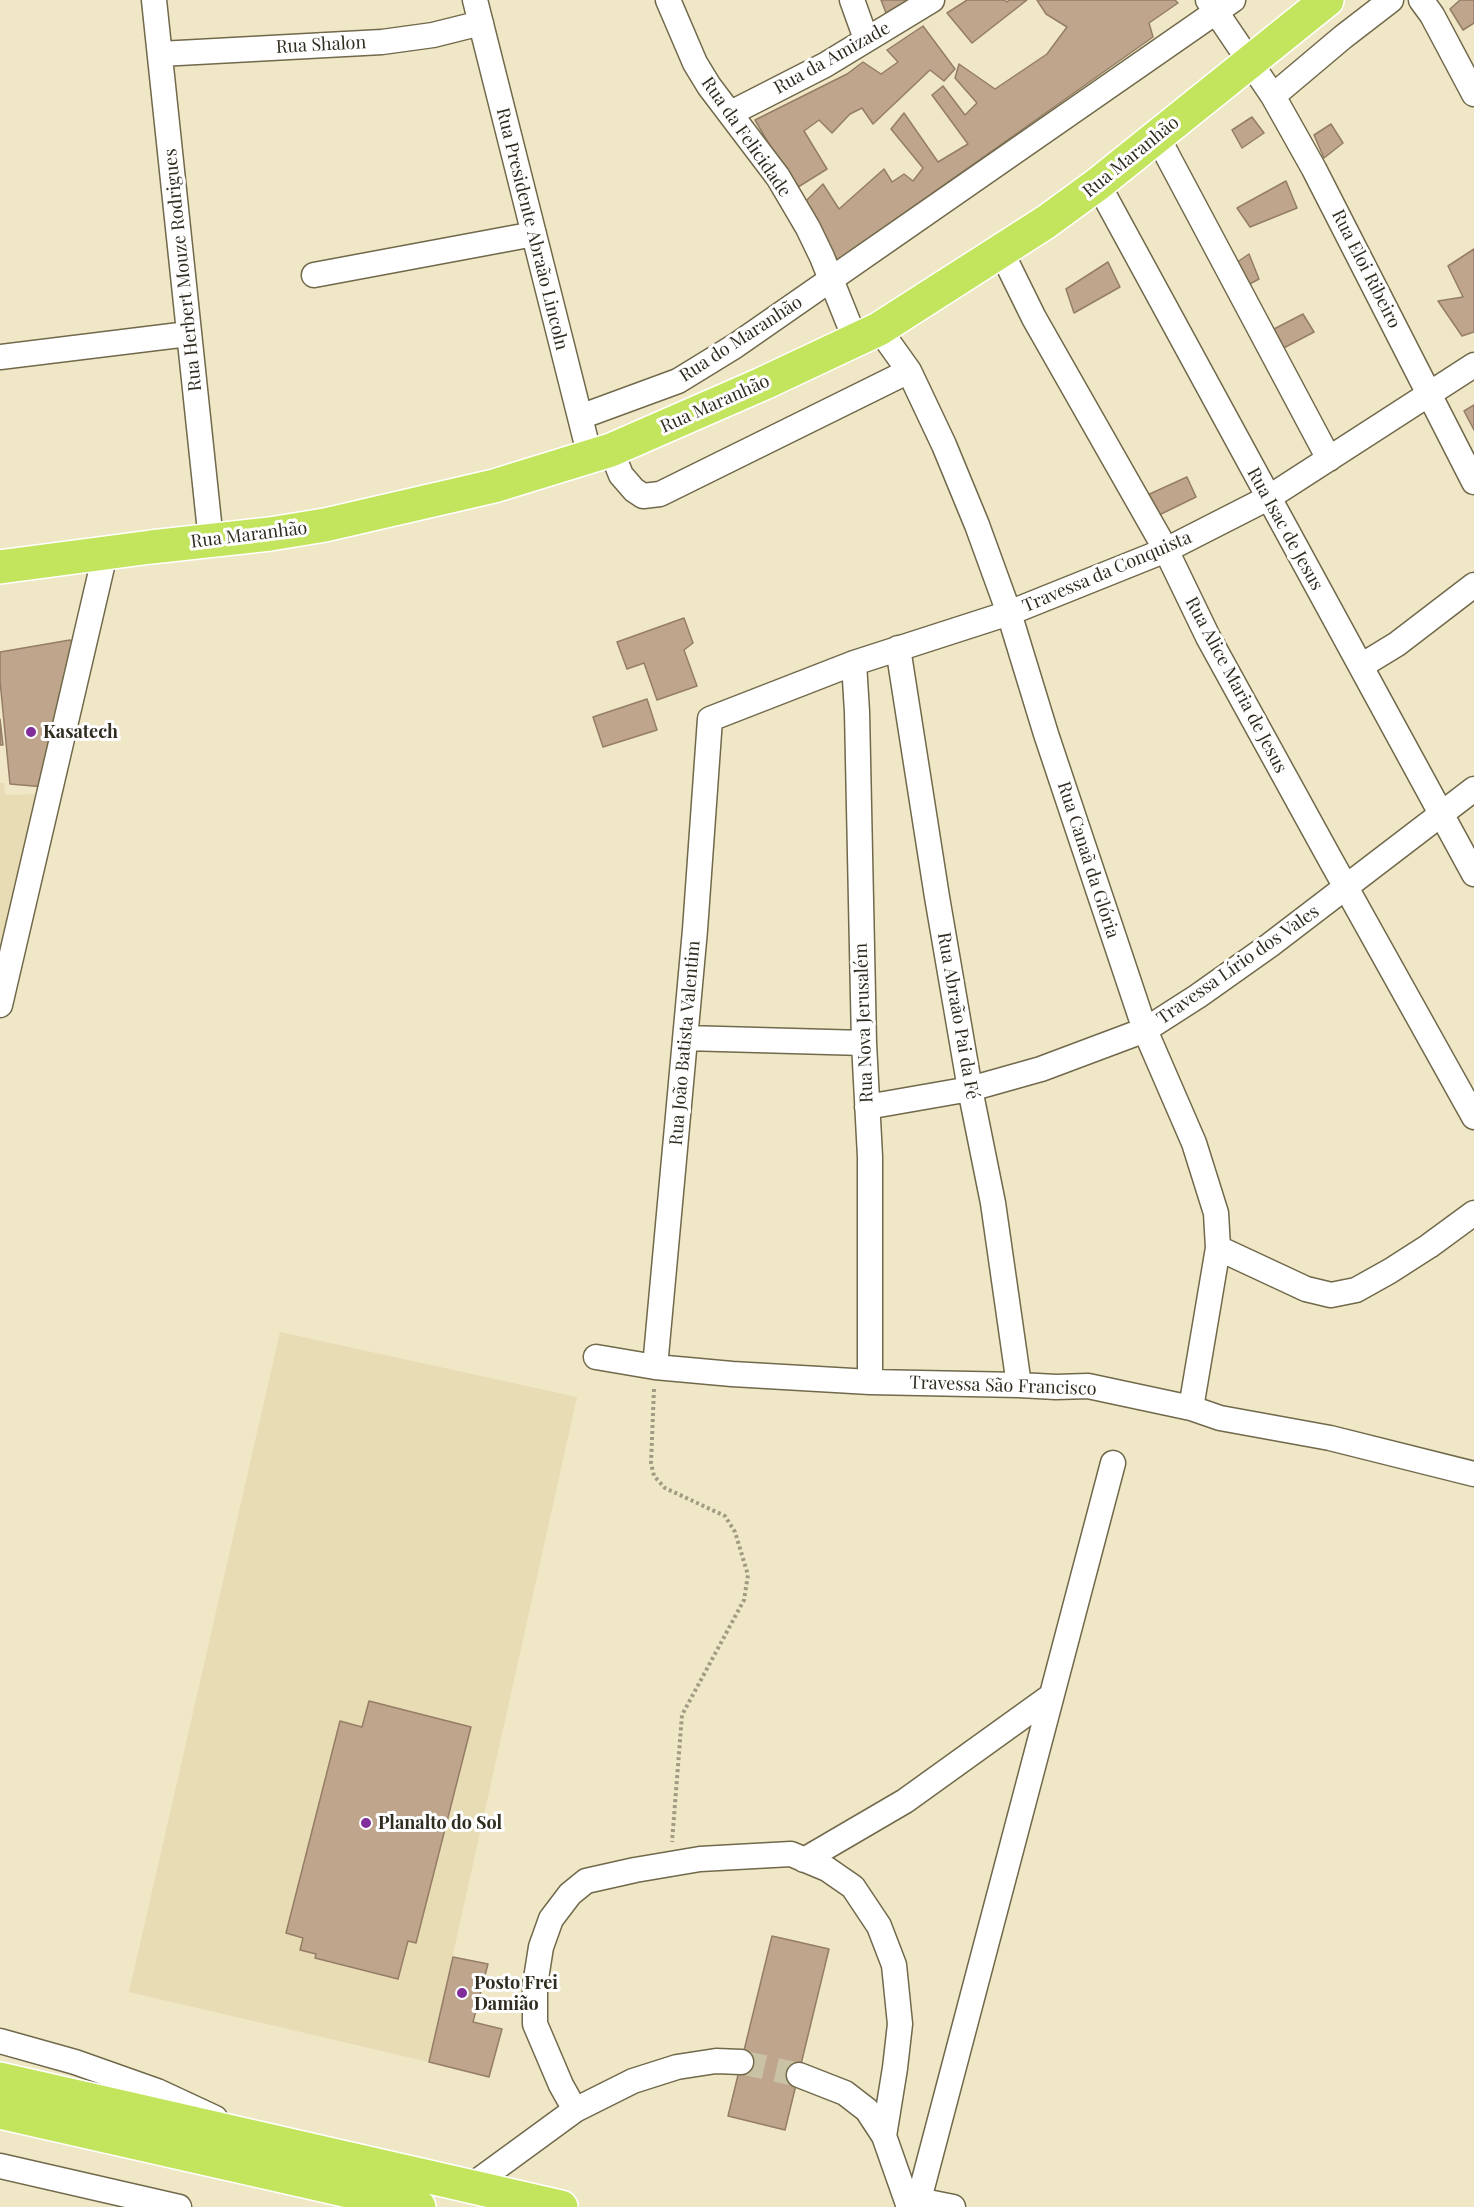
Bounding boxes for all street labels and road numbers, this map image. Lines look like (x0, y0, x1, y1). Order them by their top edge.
street label: Rua da Amizade (770, 17, 894, 99)
street label: Rua Shalon (275, 32, 367, 58)
street label: Rua da Felicidade (696, 73, 796, 201)
street label: Rua Presidente Abraão Lincoln (491, 106, 573, 352)
street label: Rua Maranhão (1079, 112, 1183, 202)
street label: Rua Herbert Mouze Rodrigues (160, 148, 206, 392)
street label: Rua Eloi Ribeiro (1327, 206, 1405, 332)
street label: Rua do Maranhão (676, 291, 806, 387)
street label: Rua Maranhão (657, 370, 773, 438)
street label: Rua Isac de Jesus (1242, 464, 1328, 594)
street label: Rua Maranhão (189, 517, 309, 553)
street label: Travessa da Conquista (1019, 527, 1195, 617)
street label: Rua Alice Maria de Jesus (1180, 593, 1292, 777)
street label: Rua Canaã da Glória (1052, 779, 1124, 941)
street label: Travessa Lírio dos Vales (1153, 901, 1323, 1029)
street label: Rua Abraão Pai da Fé (933, 931, 983, 1101)
street label: Rua João Batista Valentim (665, 940, 705, 1146)
street label: Rua Nova Jerusalém (850, 943, 878, 1103)
street label: Travessa São Francisco (909, 1372, 1097, 1400)

